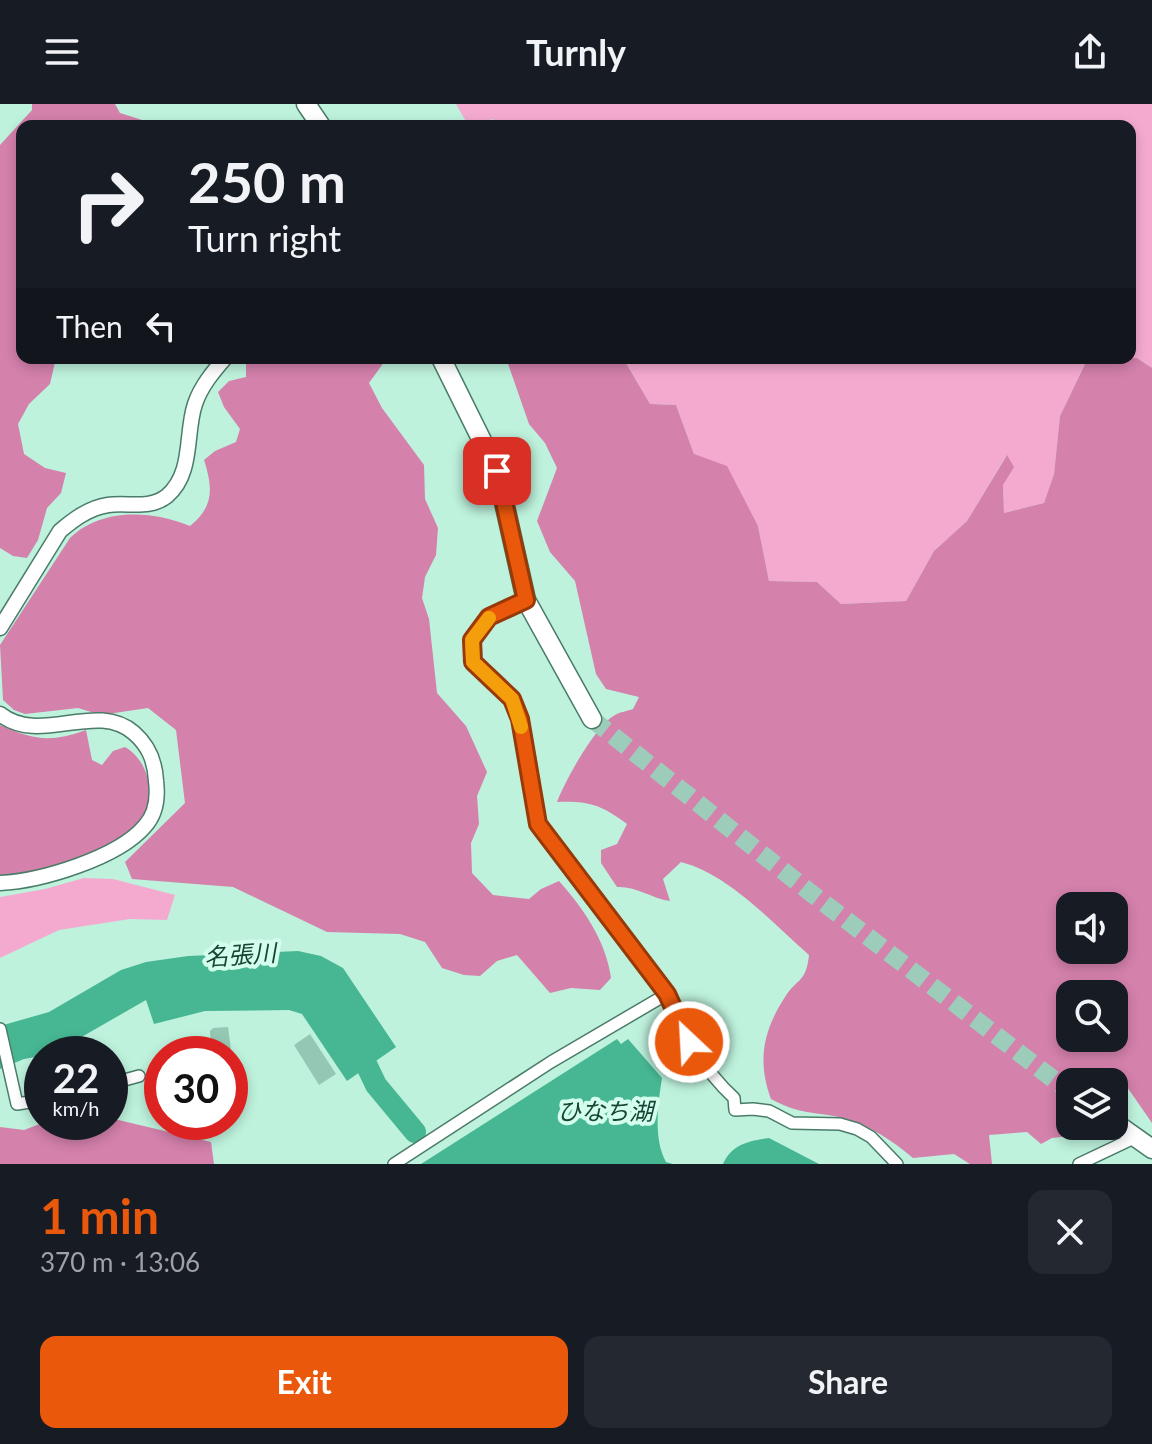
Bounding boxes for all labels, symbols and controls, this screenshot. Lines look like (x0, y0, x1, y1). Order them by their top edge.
icon: menu (40, 30, 84, 74)
text: Turnly (526, 30, 626, 74)
icon: share (1068, 30, 1112, 74)
text: 250 m (188, 148, 346, 215)
icon: right (56, 152, 160, 256)
text: Turn right (188, 216, 341, 260)
icon: left (139, 304, 183, 348)
text: Then (56, 308, 123, 344)
pin (463, 437, 531, 505)
icon: arrive (475, 449, 519, 493)
map controls (1056, 892, 1128, 1140)
button: sound (1056, 892, 1128, 964)
water label: 名張川 (203, 937, 280, 971)
button: search (1056, 980, 1128, 1052)
position arrow (647, 1000, 731, 1084)
speed limit sign: 30 (144, 1036, 248, 1140)
text: 22 (53, 1054, 99, 1102)
button: layers (1056, 1068, 1128, 1140)
text: km/h (53, 1096, 99, 1120)
water label: ひなち湖 (557, 1096, 657, 1125)
text: 1 min (40, 1187, 159, 1244)
button: close (1028, 1190, 1112, 1274)
text: 370 m · 13:06 (40, 1246, 200, 1278)
button: Exit (40, 1336, 568, 1428)
button: Share (584, 1336, 1112, 1428)

